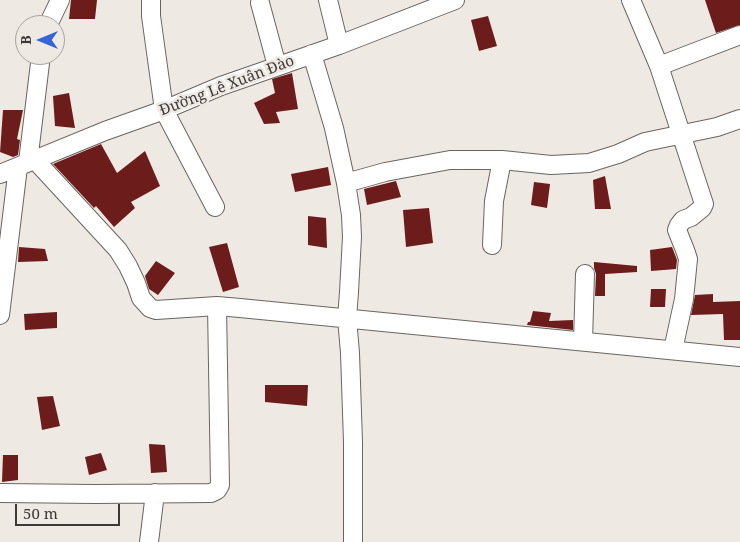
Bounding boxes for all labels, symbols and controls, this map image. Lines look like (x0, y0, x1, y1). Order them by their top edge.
north arrow (15, 15, 65, 65)
text: B (16, 35, 35, 45)
street label: Đường Lê Xuân Đào (157, 52, 297, 120)
scale bar (18, 494, 122, 526)
text: 50 m (23, 503, 58, 523)

